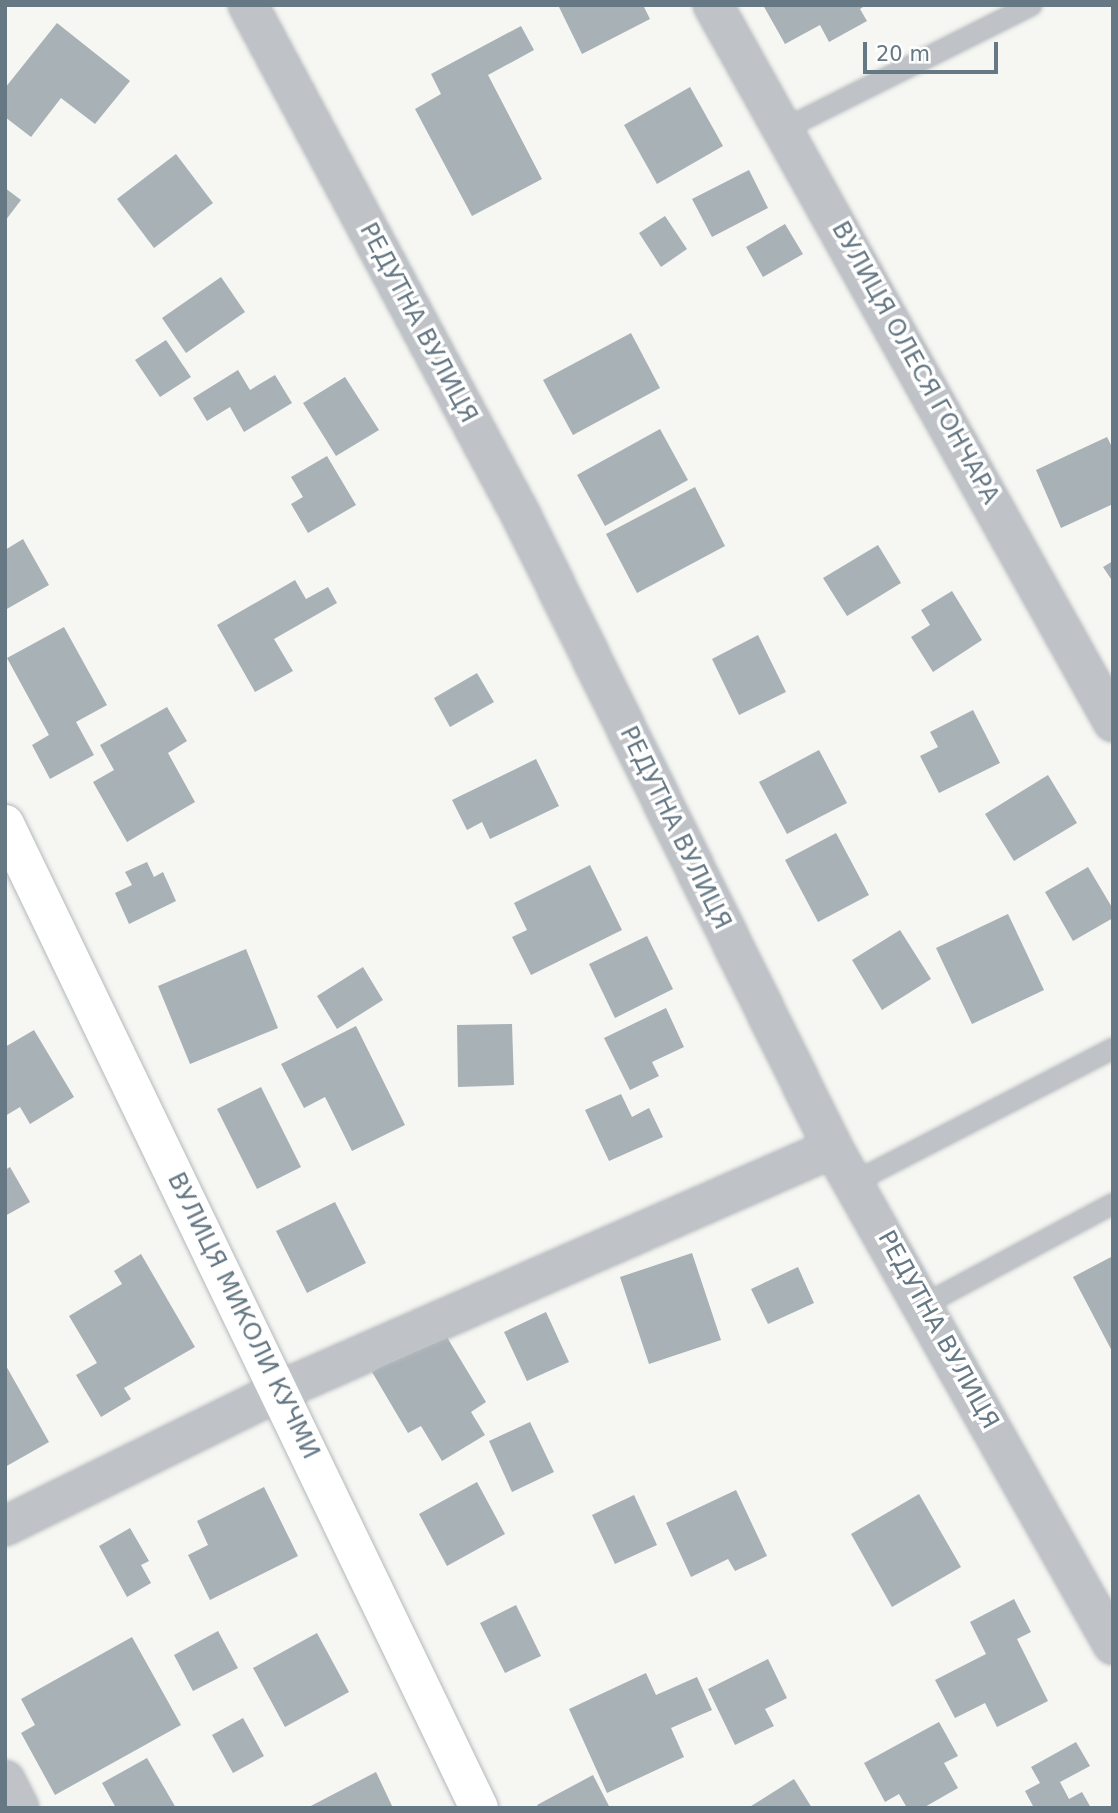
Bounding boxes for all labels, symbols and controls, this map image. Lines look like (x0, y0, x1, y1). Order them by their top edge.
scale bar (866, 28, 1001, 72)
text: 20 m (876, 42, 930, 66)
street label: ВУЛИЦЯ ОЛЕСЯ ГОНЧАРА (825, 217, 1005, 509)
street label: РЕДУТНА ВУЛИЦЯ (353, 218, 483, 428)
street label: РЕДУТНА ВУЛИЦЯ (613, 722, 737, 934)
street label: ВУЛИЦЯ МИКОЛИ КУЧМИ (161, 1168, 325, 1464)
street label: РЕДУТНА ВУЛИЦЯ (872, 1226, 1004, 1434)

